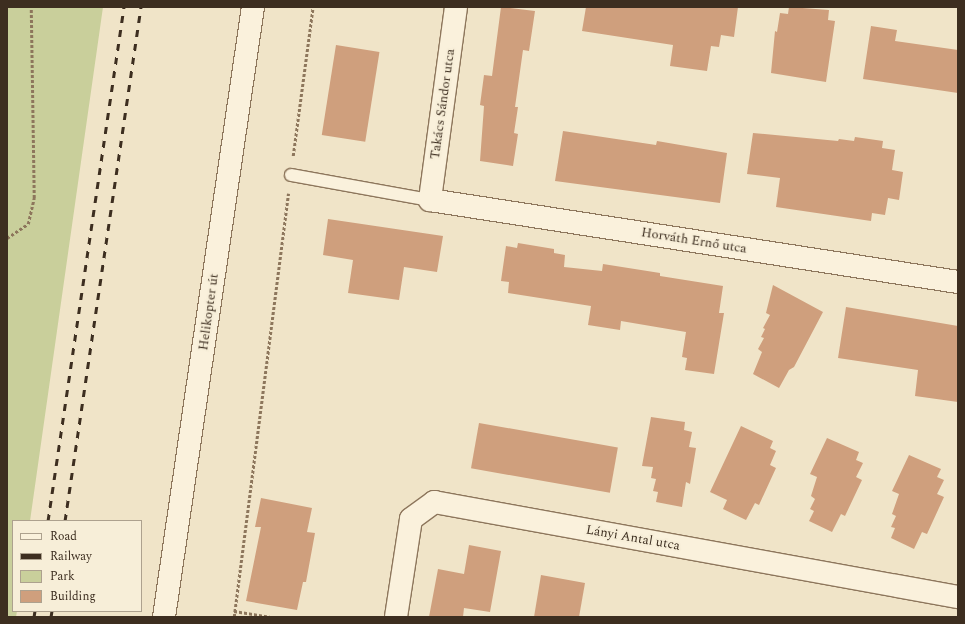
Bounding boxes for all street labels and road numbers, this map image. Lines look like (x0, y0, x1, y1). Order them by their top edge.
street label: Takács Sándor utca (428, 48, 458, 160)
street label: Horváth Ernő utca (640, 225, 748, 257)
street label: Helikopter út (196, 273, 222, 351)
street label: Lányi Antal utca (585, 522, 681, 554)

